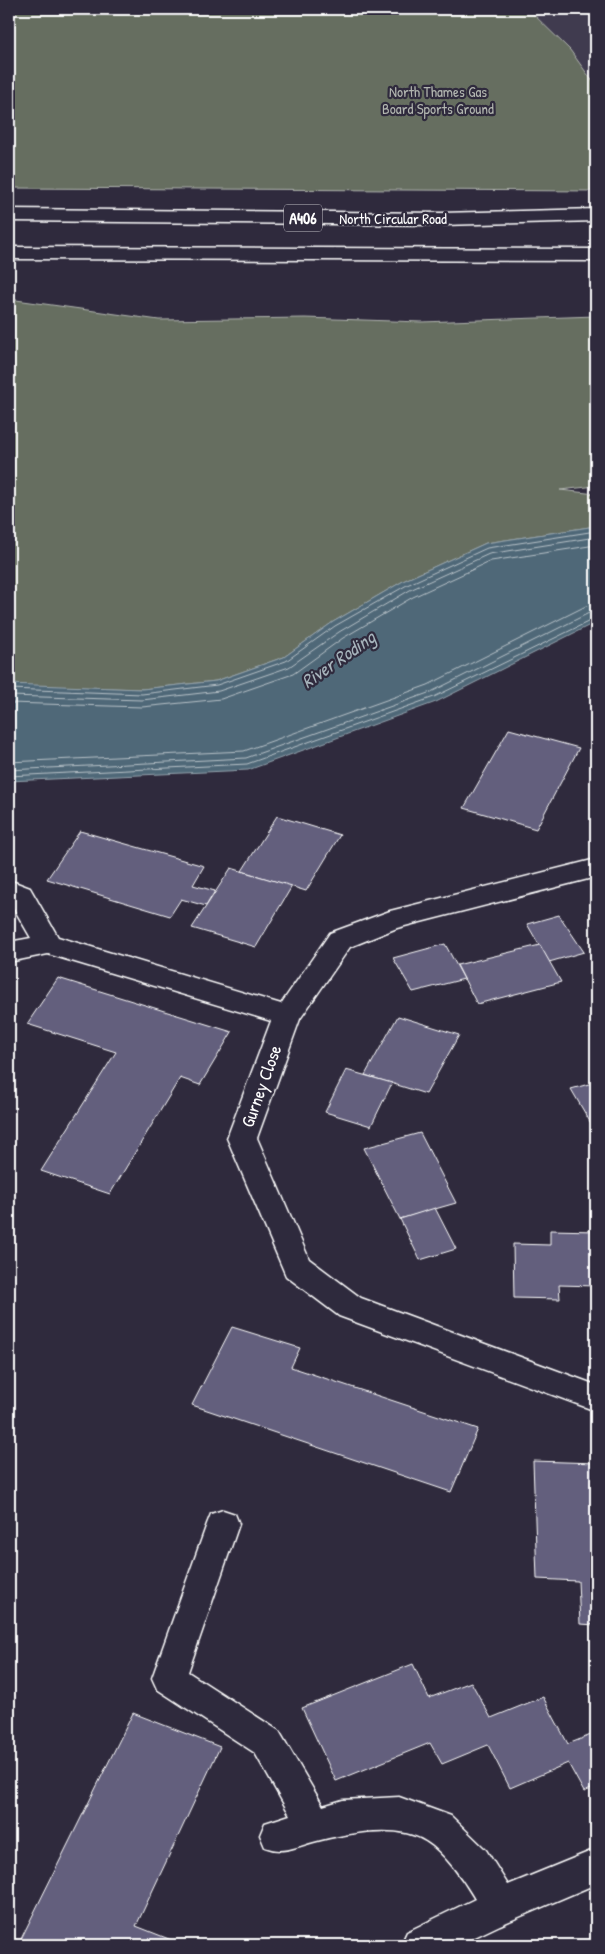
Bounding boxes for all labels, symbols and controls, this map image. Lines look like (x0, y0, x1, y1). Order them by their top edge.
park label: North Thames Gas Board Sports Ground (382, 81, 494, 119)
road number: A406 (284, 204, 322, 232)
street label: North Circular Road (339, 208, 447, 229)
water label: River Roding (296, 623, 381, 694)
street label: Gurney Close (235, 1041, 287, 1131)

